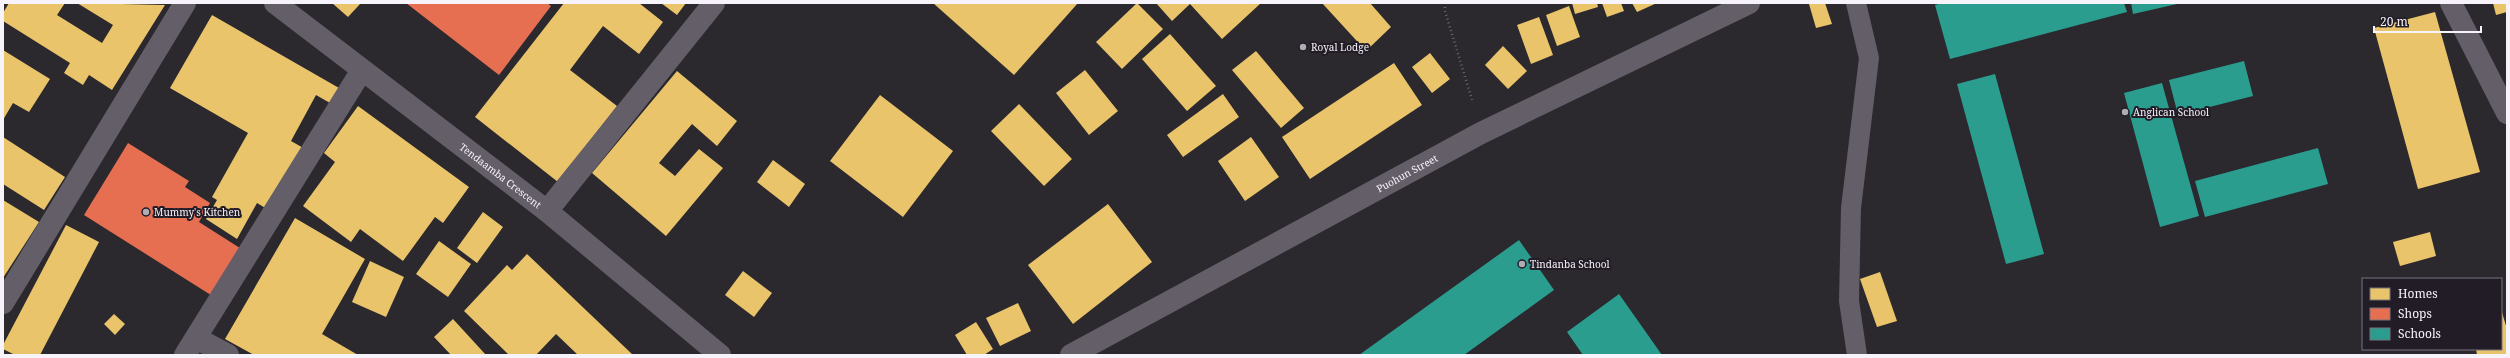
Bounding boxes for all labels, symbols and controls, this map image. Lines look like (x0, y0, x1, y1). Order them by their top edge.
scale bar (2374, 8, 2481, 34)
text: 20 m (2380, 13, 2408, 30)
place label: Royal Lodge (1311, 40, 1369, 54)
marker: Royal Lodge (1298, 42, 1308, 52)
place label: Anglican School (2133, 105, 2209, 119)
marker: Anglican School (2120, 107, 2130, 117)
street label: Tendaamba Crescent (457, 140, 545, 212)
street label: Puohun Street (1374, 151, 1441, 195)
place label: Mummy's Kitchen (154, 205, 241, 219)
marker: Mummy's Kitchen (141, 207, 151, 217)
place label: Tindanba School (1530, 257, 1610, 271)
marker: Tindanba School (1517, 259, 1527, 269)
legend (2362, 278, 2502, 350)
text: Homes (2398, 285, 2438, 302)
text: Shops (2398, 305, 2432, 322)
text: Schools (2398, 325, 2441, 342)

